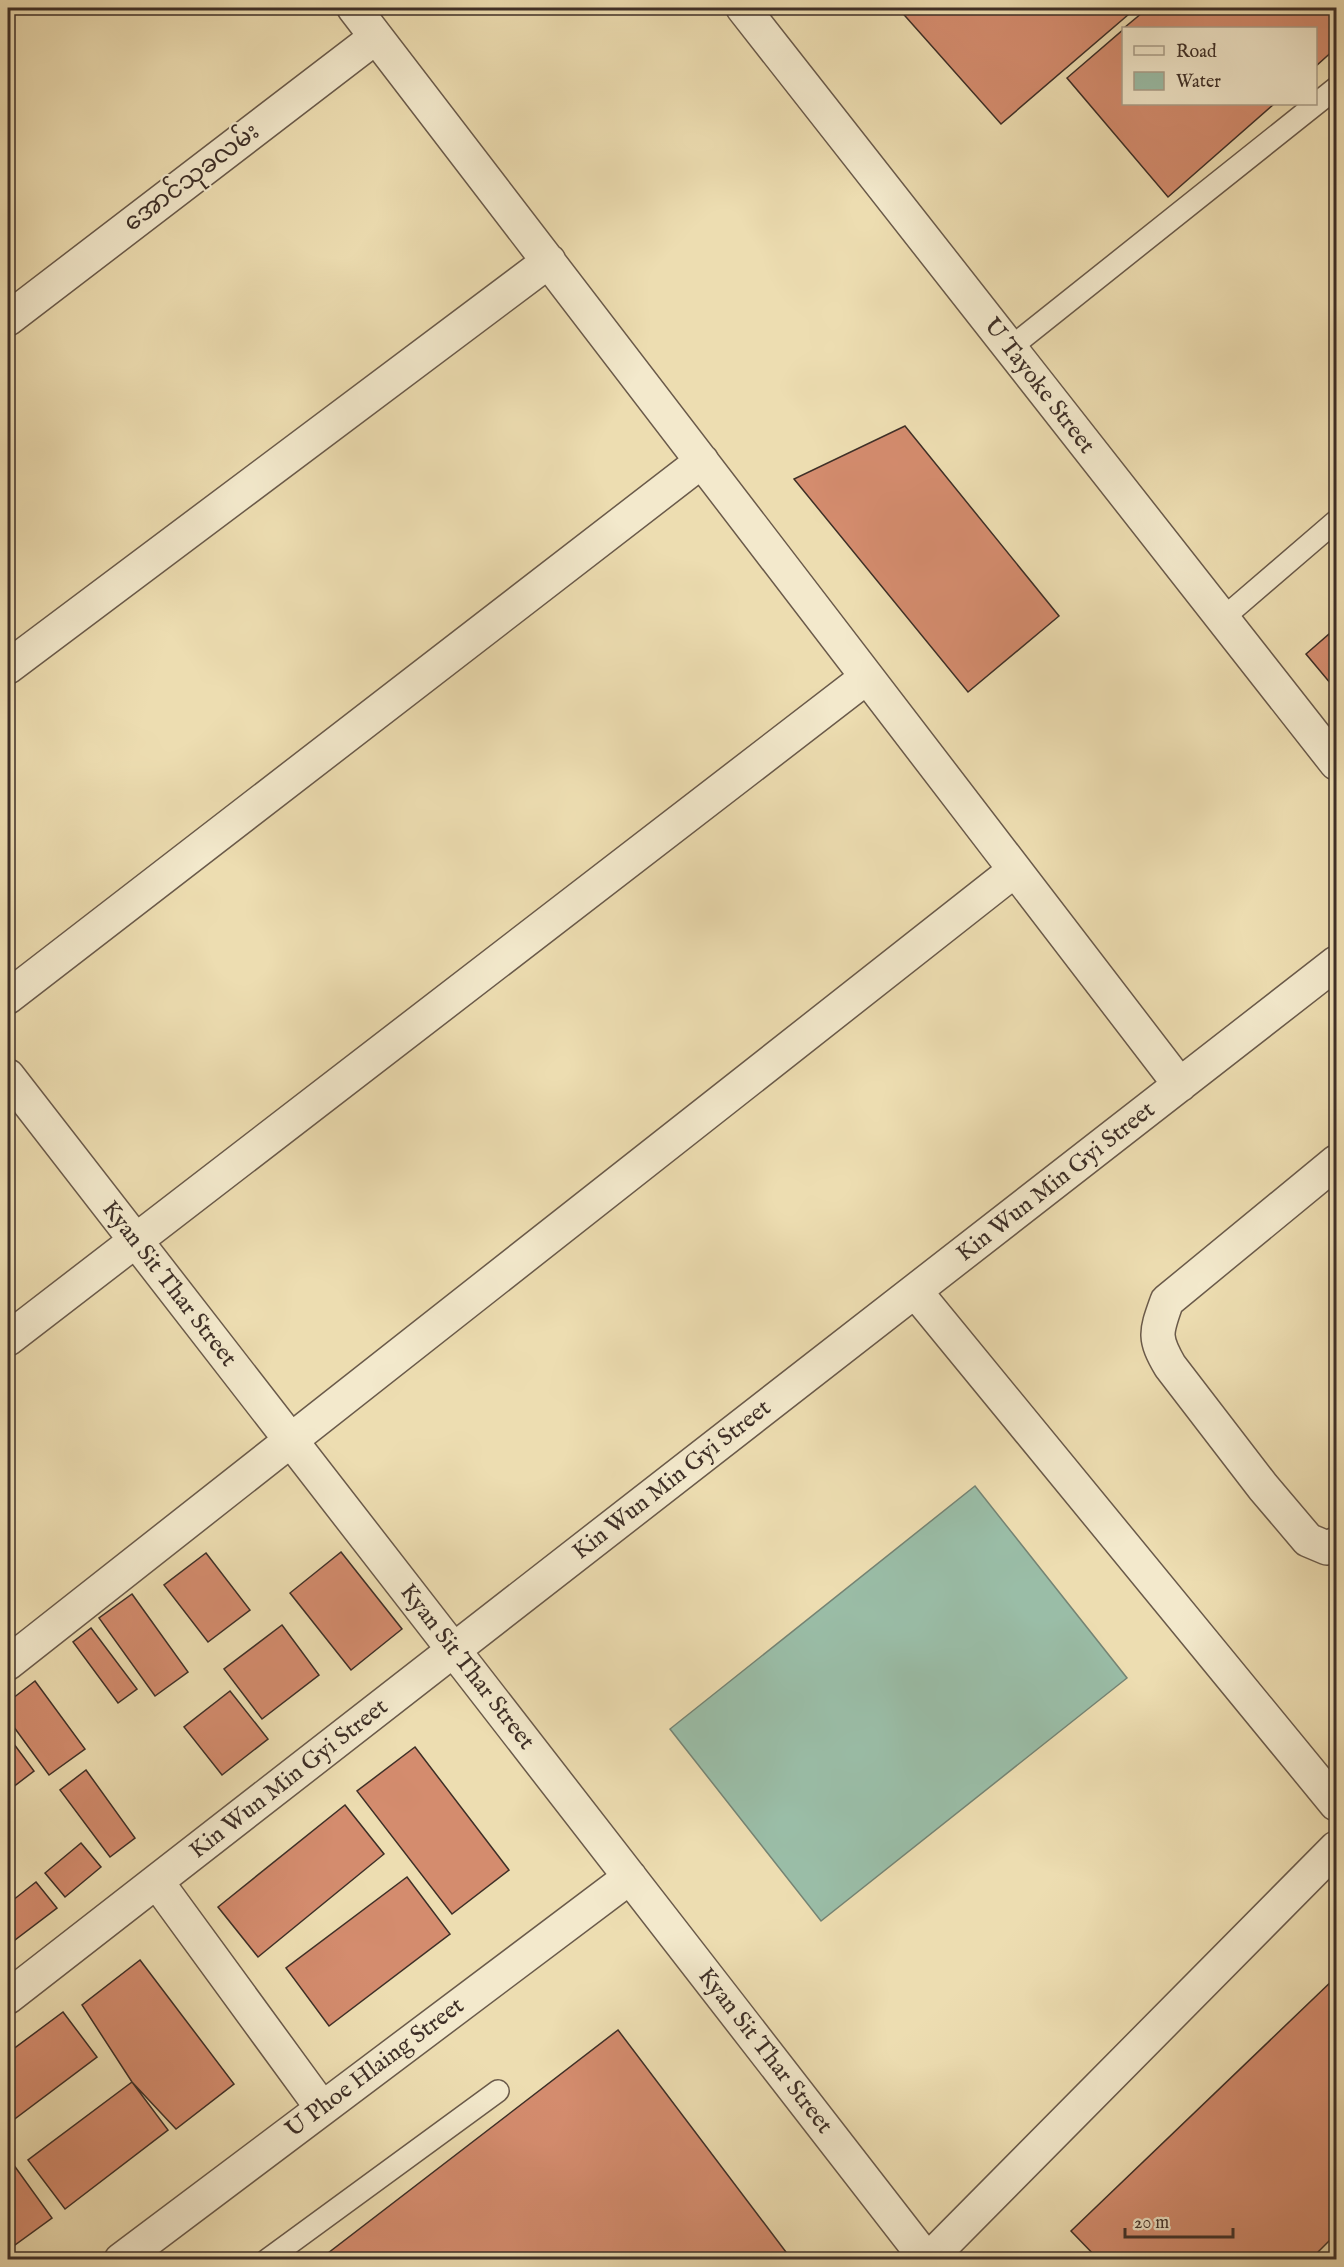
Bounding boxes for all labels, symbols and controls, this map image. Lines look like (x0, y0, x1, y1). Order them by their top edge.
legend (1122, 27, 1317, 105)
text: Road (1176, 41, 1217, 64)
text: Water (1176, 71, 1221, 94)
street label: အောင်သုခလမ်း (117, 115, 267, 241)
street label: U Tayoke Street (976, 312, 1102, 460)
street label: Kin Wun Min Gyi Street (950, 1095, 1162, 1269)
street label: Kyan Sit Thar Street (94, 1195, 244, 1373)
street label: Kin Wun Min Gyi Street (566, 1393, 778, 1567)
street label: Kyan Sit Thar Street (392, 1578, 542, 1756)
street label: Kin Wun Min Gyi Street (183, 1692, 395, 1866)
street label: Kyan Sit Thar Street (690, 1962, 840, 2140)
street label: U Phoe Hlaing Street (279, 1991, 471, 2145)
scale bar (1125, 2201, 1233, 2239)
text: 20 m (1134, 2212, 1169, 2235)

